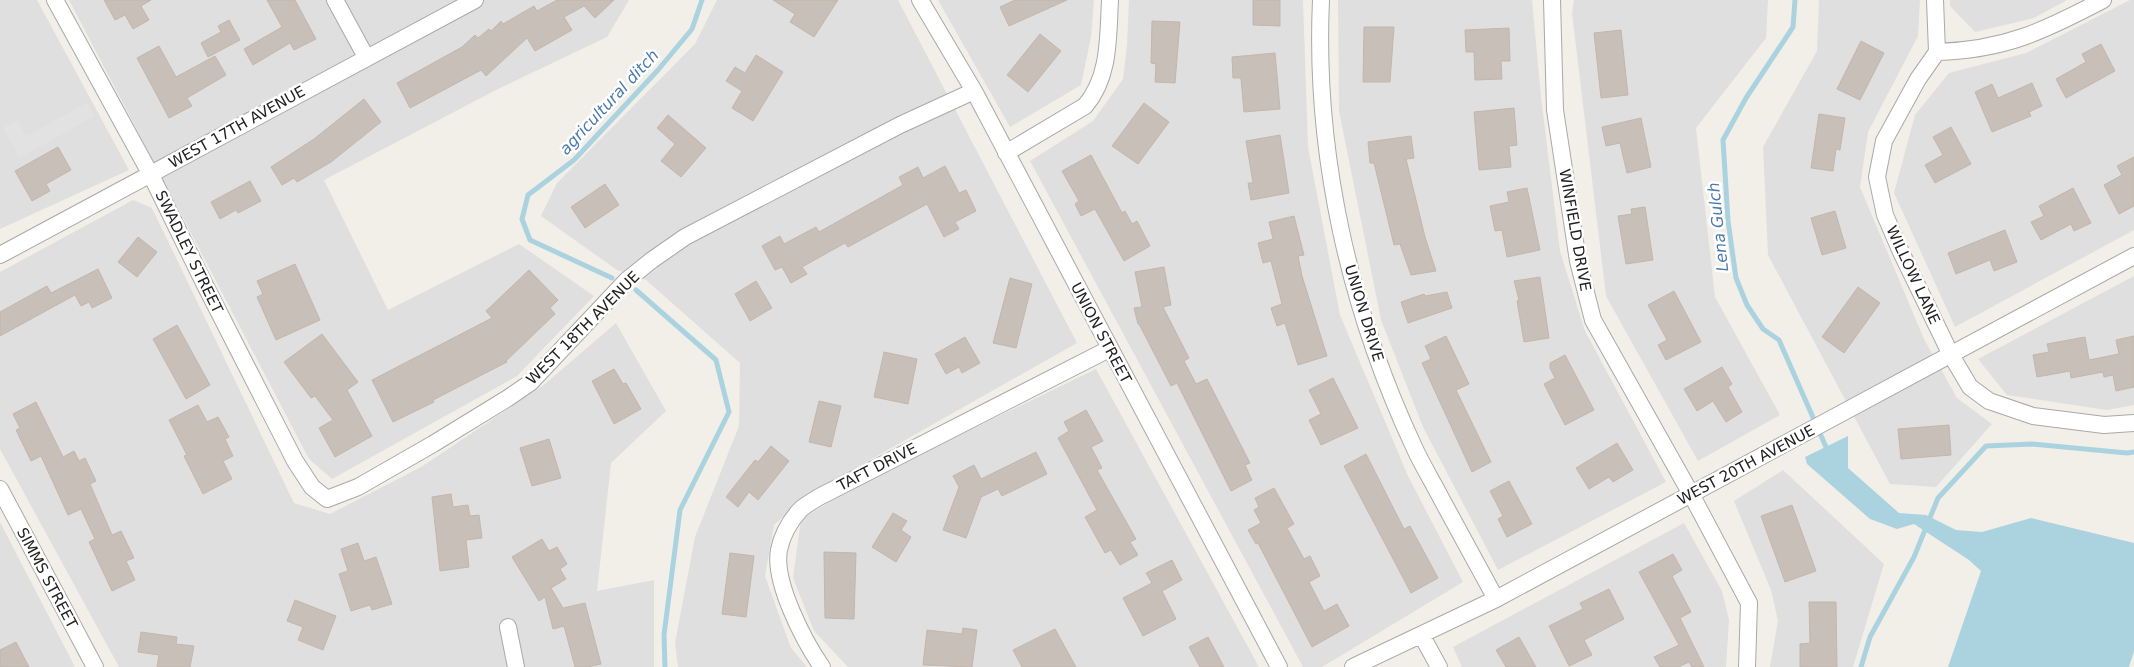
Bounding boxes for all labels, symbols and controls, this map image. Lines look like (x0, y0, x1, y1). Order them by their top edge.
water label: agricultural ditch (556, 46, 662, 158)
street label: WEST 17TH AVENUE (166, 82, 308, 172)
street label: WINFIELD DRIVE (1555, 167, 1595, 293)
water label: Lena Gulch (1704, 181, 1732, 273)
street label: SWADLEY STREET (151, 188, 227, 317)
street label: WILLOW LANE (1882, 223, 1944, 327)
street label: UNION DRIVE (1341, 262, 1387, 364)
street label: WEST 18TH AVENUE (523, 268, 643, 388)
street label: UNION STREET (1067, 279, 1136, 387)
street label: WEST 20TH AVENUE (1674, 421, 1818, 509)
street label: TAFT DRIVE (833, 439, 920, 495)
street label: SIMMS STREET (13, 525, 81, 632)

